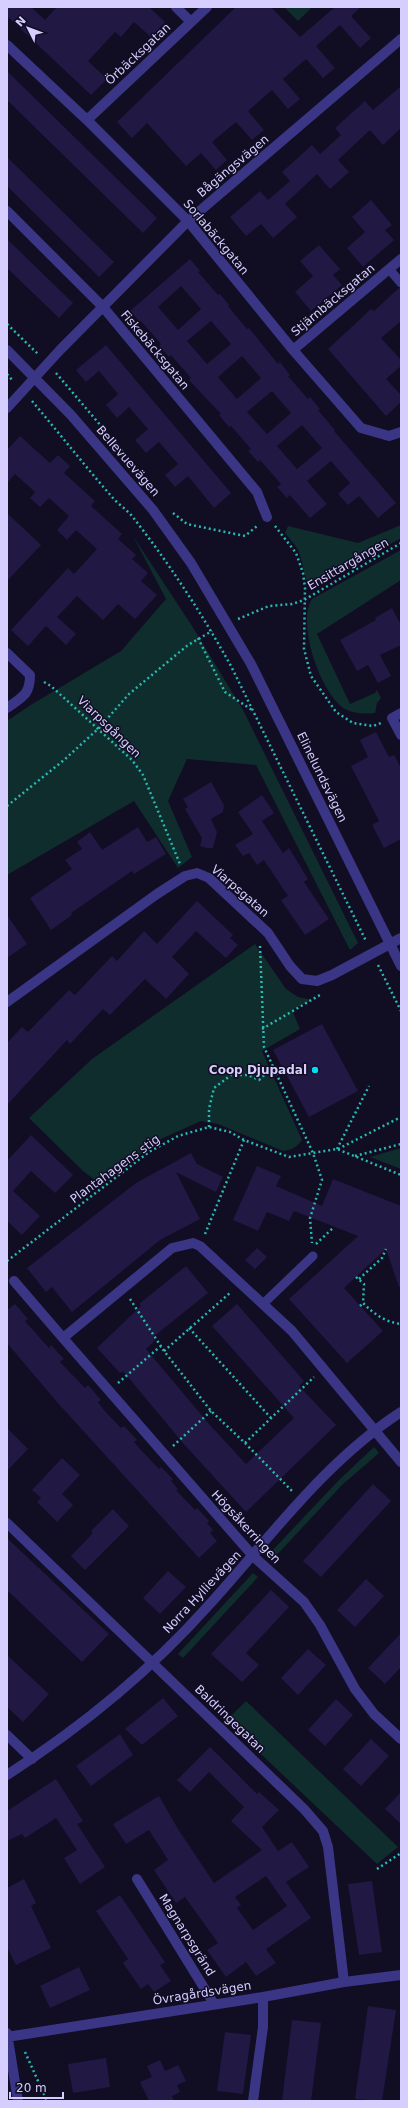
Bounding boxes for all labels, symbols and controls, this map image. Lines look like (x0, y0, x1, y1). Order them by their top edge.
north arrow (8, 8, 48, 48)
text: N (13, 14, 29, 29)
street label: Örbäcksgatan (101, 19, 173, 88)
street label: Bågängsvägen (194, 132, 272, 200)
street label: Sorlabäckgatan (181, 197, 251, 277)
street label: Stjärnbäcksgatan (288, 261, 378, 339)
street label: Fiskebäcksgatan (118, 308, 192, 392)
street label: Bellevuevägen (94, 423, 162, 499)
street label: Ensittargången (305, 535, 391, 593)
street label: Viarpsgången (74, 693, 144, 761)
street label: Elinelundsvägen (294, 730, 350, 824)
street label: Viarpsgatan (208, 862, 272, 920)
place label: Coop Djupadal (209, 1063, 307, 1077)
marker: Coop Djupadal (310, 1065, 320, 1075)
street label: Plantahagens stig (68, 1132, 162, 1206)
street label: Högsåkerringen (209, 1488, 283, 1566)
street label: Norra Hyllievägen (160, 1548, 244, 1636)
street label: Baldringegatan (192, 1682, 268, 1756)
street label: Magnarpsgränd (156, 1891, 218, 1979)
street label: Övragårdsvägen (151, 1976, 252, 2008)
scale bar (10, 2074, 63, 2100)
text: 20 m (16, 2081, 47, 2095)

